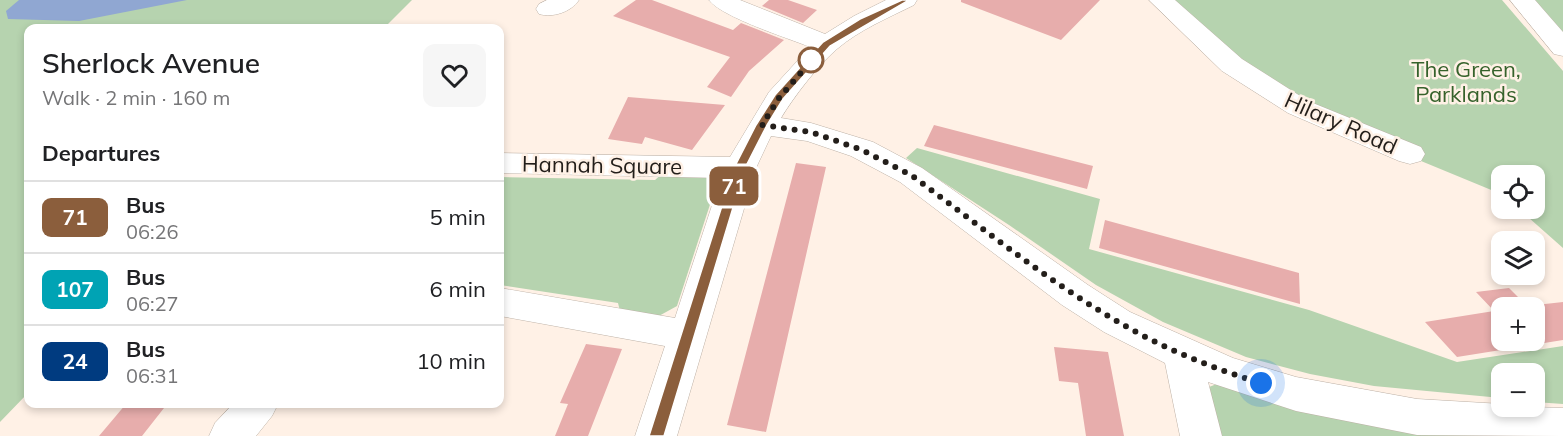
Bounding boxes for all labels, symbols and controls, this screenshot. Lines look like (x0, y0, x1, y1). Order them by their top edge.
button: heart (423, 44, 486, 107)
text: Sherlock Avenue (42, 45, 260, 80)
unlabelled marker (798, 47, 824, 73)
park label: The Green, Parklands (1411, 55, 1521, 108)
text: Walk · 2 min · 160 m (42, 85, 230, 110)
street label: Hilary Road (1280, 86, 1402, 160)
text: Departures (42, 139, 160, 167)
street label: Hannah Square (522, 150, 682, 180)
map controls (1491, 165, 1545, 417)
button: locate (1491, 165, 1545, 219)
line badge: 71 (707, 166, 761, 206)
text: 71 (721, 173, 747, 199)
text: Bus (126, 191, 165, 219)
text: 5 min (430, 203, 486, 231)
text: 71 (62, 204, 88, 230)
text: 06:26 (126, 219, 179, 244)
button: layers (1491, 231, 1545, 285)
text: Bus (126, 263, 165, 291)
text: 6 min (430, 275, 486, 303)
text: 107 (56, 276, 94, 302)
text: 06:27 (126, 291, 179, 316)
button: + (1491, 297, 1545, 351)
text: Bus (126, 335, 165, 363)
text: 10 min (416, 347, 486, 375)
text: 24 (62, 348, 88, 374)
text: 06:31 (126, 363, 179, 388)
button: − (1491, 363, 1545, 417)
your location (1246, 368, 1276, 398)

